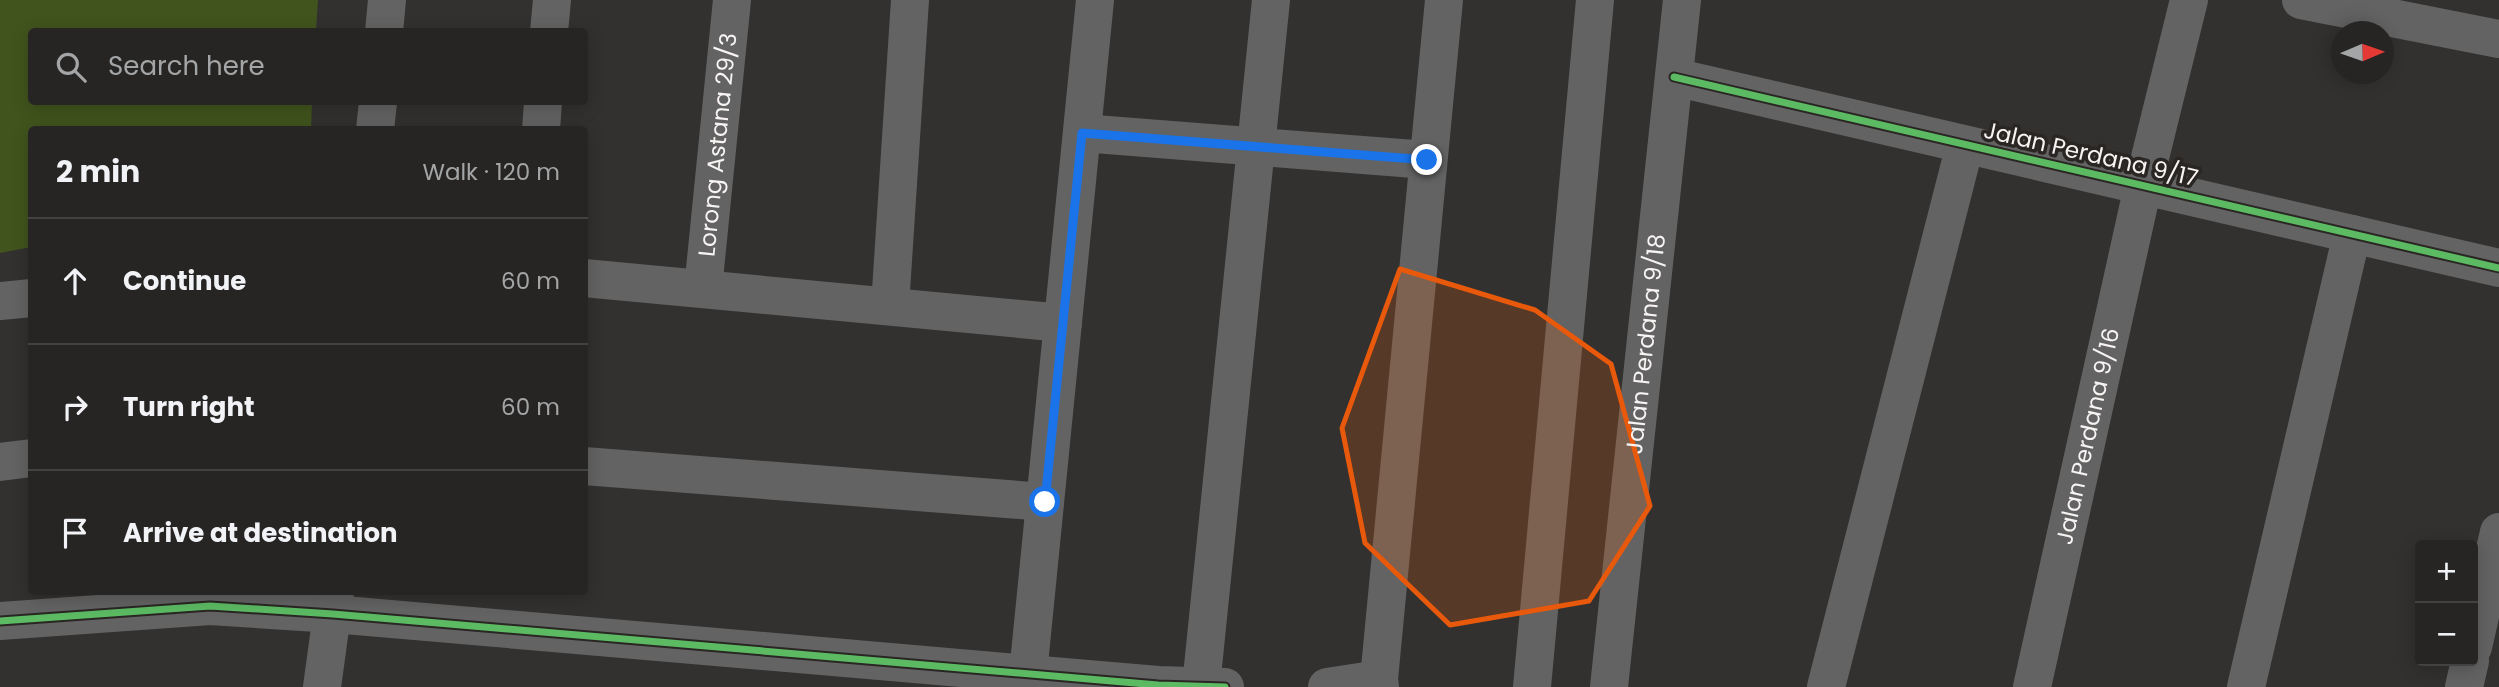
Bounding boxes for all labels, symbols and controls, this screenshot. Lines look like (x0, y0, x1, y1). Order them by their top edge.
north arrow (2331, 21, 2394, 84)
search box (28, 28, 588, 105)
street label: Lorong Astana 29/3 (690, 31, 745, 258)
icon: search (52, 48, 90, 86)
text: Search here (108, 48, 265, 84)
street label: Jalan Perdana 9/17 (1981, 114, 2201, 194)
route end (1411, 144, 1442, 175)
text: 2 min (56, 150, 140, 193)
text: Walk · 120 m (422, 156, 560, 188)
street label: Jalan Perdana 9/18 (1618, 232, 1673, 456)
icon: ahead (56, 262, 94, 300)
text: Continue (123, 263, 246, 299)
text: 60 m (501, 265, 560, 297)
street label: Jalan Perdana 9/16 (2048, 325, 2127, 547)
icon: right (56, 388, 94, 426)
text: Turn right (123, 389, 255, 425)
text: 60 m (501, 391, 560, 423)
route start (1029, 486, 1060, 517)
icon: arrive (56, 514, 94, 552)
text: Arrive at destination (123, 515, 398, 551)
map controls (2415, 540, 2478, 666)
button: + (2415, 540, 2478, 603)
button: − (2415, 603, 2478, 666)

